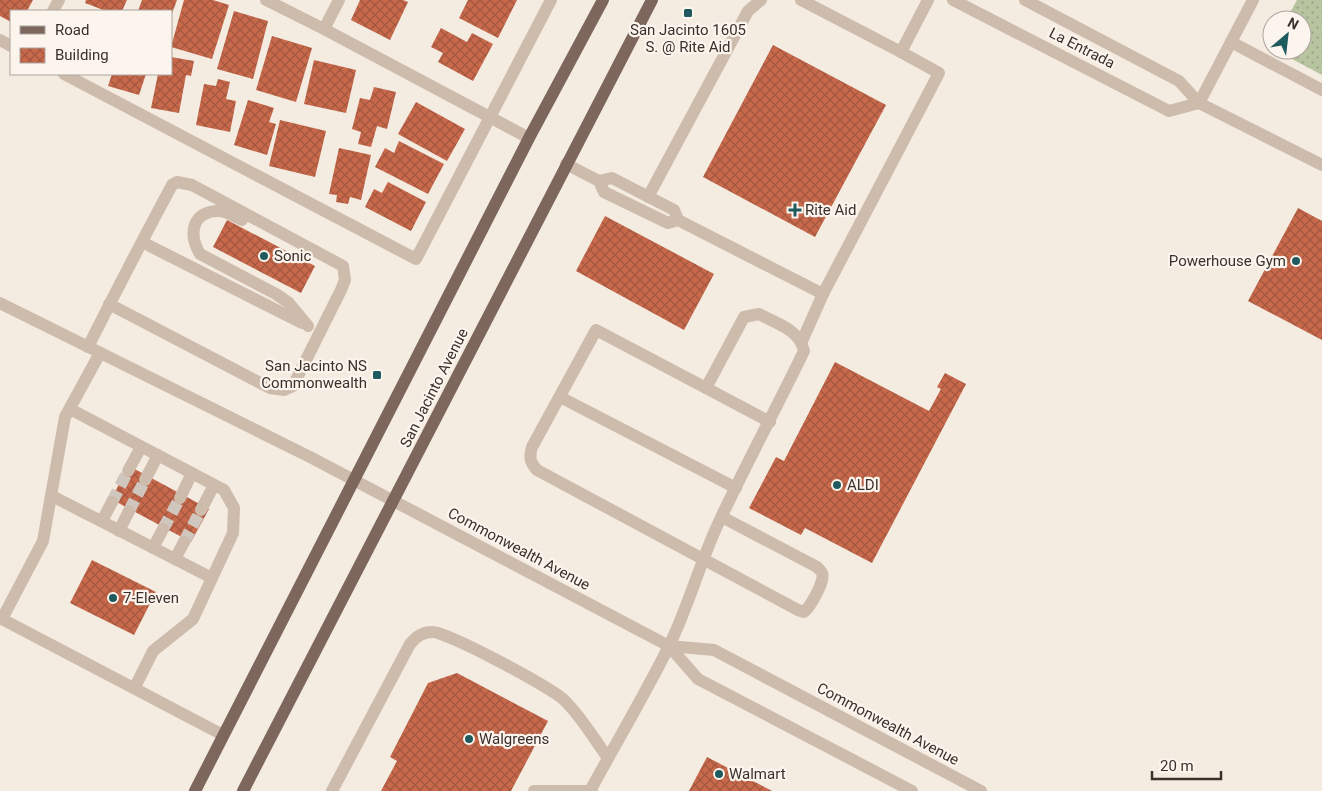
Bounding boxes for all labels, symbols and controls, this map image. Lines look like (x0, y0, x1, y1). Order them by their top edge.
marker: San Jacinto 1605 S. @ Rite Aid (682, 7, 694, 19)
legend (10, 10, 172, 75)
north arrow (1262, 10, 1312, 60)
text: N (1285, 14, 1301, 33)
text: Road (55, 21, 89, 39)
place label: San Jacinto 1605 S. @ Rite Aid (630, 21, 746, 56)
street label: La Entrada (1046, 24, 1118, 72)
text: Building (55, 46, 109, 64)
place label: Rite Aid (805, 201, 856, 219)
marker: Rite Aid (789, 204, 801, 216)
place label: Sonic (274, 247, 311, 265)
marker: Sonic (258, 250, 270, 262)
place label: Powerhouse Gym (1169, 252, 1286, 270)
marker: Powerhouse Gym (1290, 255, 1302, 267)
street label: San Jacinto Avenue (396, 325, 472, 451)
place label: San Jacinto NS Commonwealth (261, 357, 367, 392)
marker: San Jacinto NS Commonwealth (371, 369, 383, 381)
place label: ALDI (847, 476, 879, 494)
marker: ALDI (831, 479, 843, 491)
street label: Commonwealth Avenue (445, 504, 593, 594)
place label: 7-Eleven (123, 589, 179, 607)
marker: 7-Eleven (107, 592, 119, 604)
street label: Commonwealth Avenue (814, 679, 962, 769)
place label: Walgreens (479, 730, 549, 748)
marker: Walgreens (463, 733, 475, 745)
scale bar (1152, 748, 1221, 780)
text: 20 m (1160, 757, 1194, 775)
place label: Walmart (729, 765, 786, 783)
marker: Walmart (713, 768, 725, 780)

